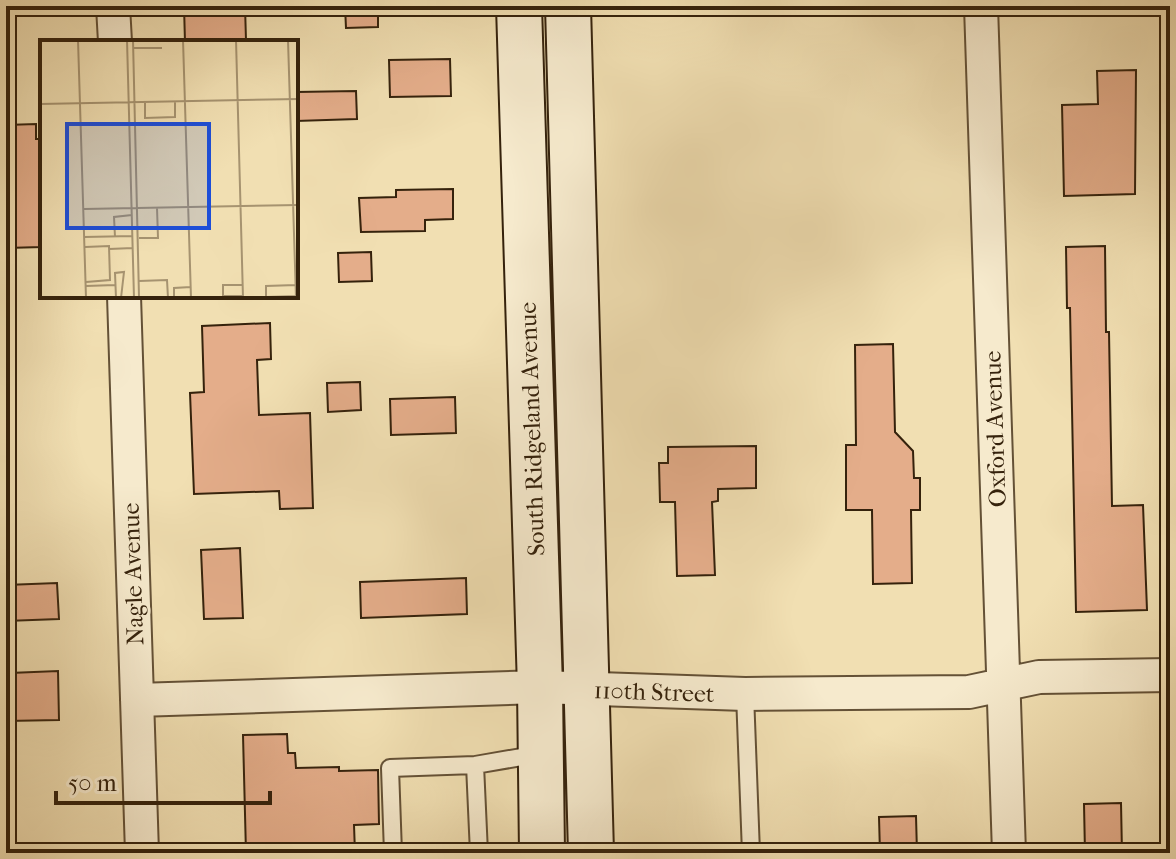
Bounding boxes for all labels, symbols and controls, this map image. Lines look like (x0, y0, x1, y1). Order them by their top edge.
inset map (40, 40, 298, 298)
street label: South Ridgeland Avenue (514, 301, 550, 557)
street label: Oxford Avenue (978, 350, 1012, 508)
street label: Nagle Avenue (117, 502, 149, 646)
street label: 110th Street (593, 676, 715, 708)
scale bar (56, 755, 270, 805)
text: 50 m (68, 769, 117, 797)

